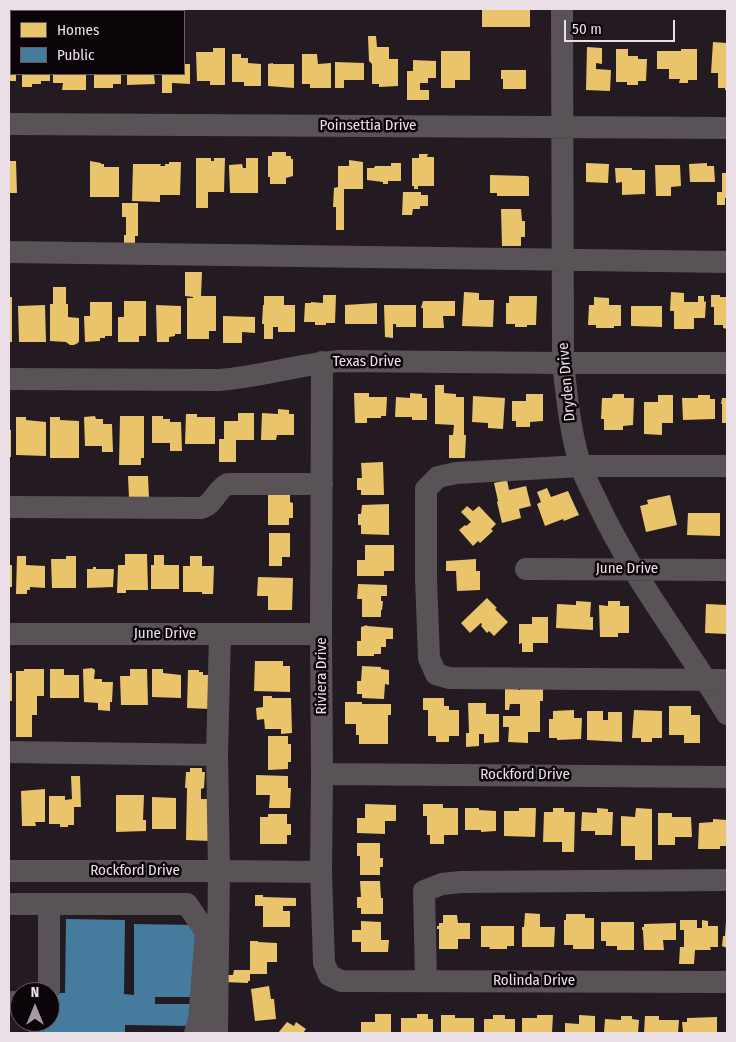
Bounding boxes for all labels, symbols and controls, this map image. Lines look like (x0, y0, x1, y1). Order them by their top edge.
legend (10, 10, 185, 75)
scale bar (566, 10, 677, 42)
text: 50 m (572, 20, 602, 38)
text: Homes (57, 21, 99, 39)
text: Public (57, 46, 94, 64)
street label: Poinsettia Drive (319, 117, 417, 135)
street label: Dryden Drive (555, 342, 579, 422)
street label: Texas Drive (333, 353, 401, 371)
street label: June Drive (596, 560, 658, 578)
street label: June Drive (134, 625, 196, 643)
street label: Riviera Drive (313, 637, 331, 715)
street label: Rockford Drive (480, 766, 570, 784)
street label: Rockford Drive (90, 862, 180, 880)
street label: Rolinda Drive (493, 972, 575, 990)
north arrow (10, 982, 60, 1032)
text: N (31, 984, 39, 1001)

